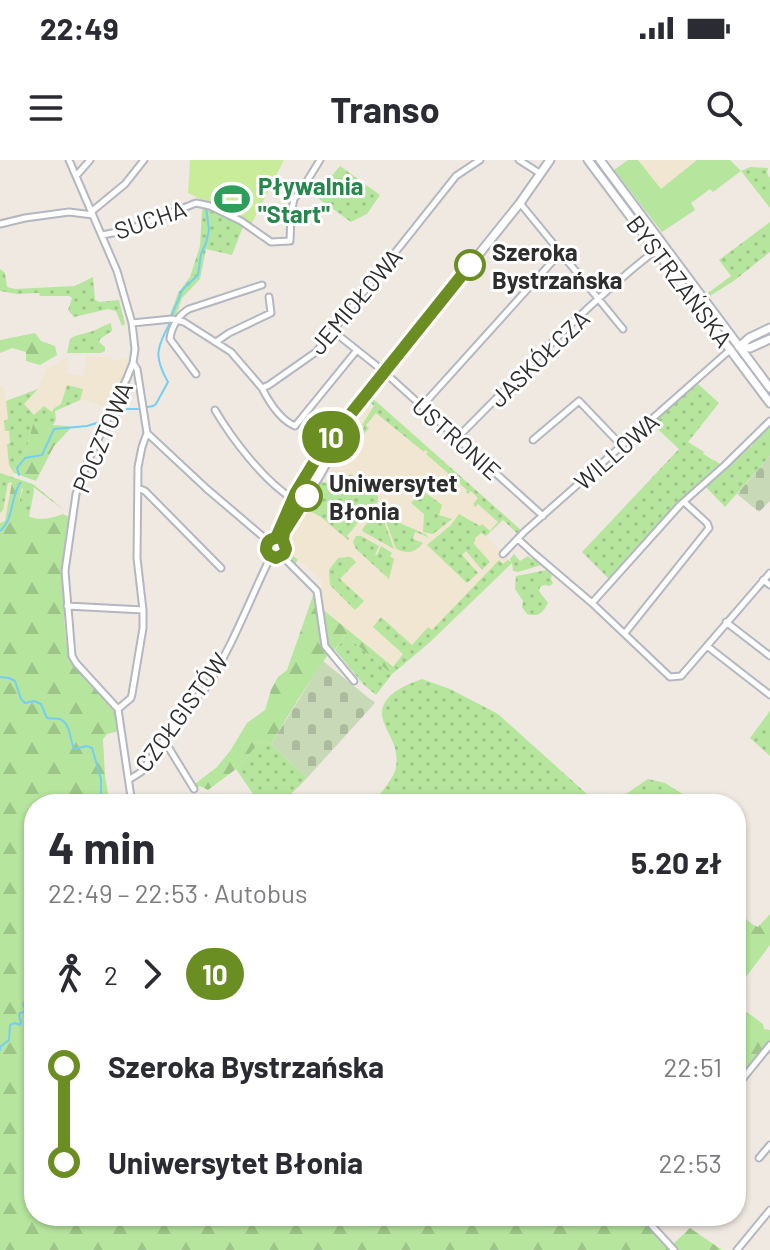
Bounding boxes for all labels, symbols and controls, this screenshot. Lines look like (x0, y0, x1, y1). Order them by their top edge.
text: 22:49 (40, 10, 119, 46)
icon: menu (24, 86, 68, 130)
icon: search (702, 86, 746, 130)
text: Transo (330, 87, 440, 130)
place label: Pływalnia "Start" (258, 171, 363, 228)
sports icon: Pływalnia "Start" (213, 180, 251, 218)
street label: SUCHA (110, 193, 190, 245)
street label: BYSTRZAŃSKA (621, 209, 739, 353)
place label: Szeroka Bystrzańska (492, 237, 622, 294)
street label: JEMIOŁOWA (302, 242, 408, 360)
marker: Szeroka Bystrzańska (455, 250, 485, 280)
street label: JASKÓŁCZA (483, 303, 595, 413)
street label: POCZTOWA (66, 377, 138, 497)
street label: USTRONIE (407, 391, 507, 485)
street label: WILLOWA (568, 406, 664, 496)
line badge: 10 (295, 411, 367, 463)
text: 10 (318, 420, 344, 454)
place label: Uniwersytet Błonia (329, 468, 458, 525)
marker: Uniwersytet Błonia (292, 481, 322, 511)
street label: CZOŁGISTÓW (128, 647, 234, 777)
text: 4 min (48, 820, 155, 873)
text: 5.20 zł (631, 844, 722, 880)
text: 22:49 – 22:53 · Autobus (48, 877, 308, 908)
icon: walk (48, 952, 92, 996)
icon: forward (130, 952, 174, 996)
text: 10 (202, 957, 228, 991)
text: 2 (104, 959, 118, 990)
text: Szeroka Bystrzańska (108, 1048, 384, 1084)
text: 22:51 (664, 1051, 722, 1082)
text: Uniwersytet Błonia (108, 1144, 363, 1180)
text: 22:53 (659, 1147, 722, 1178)

